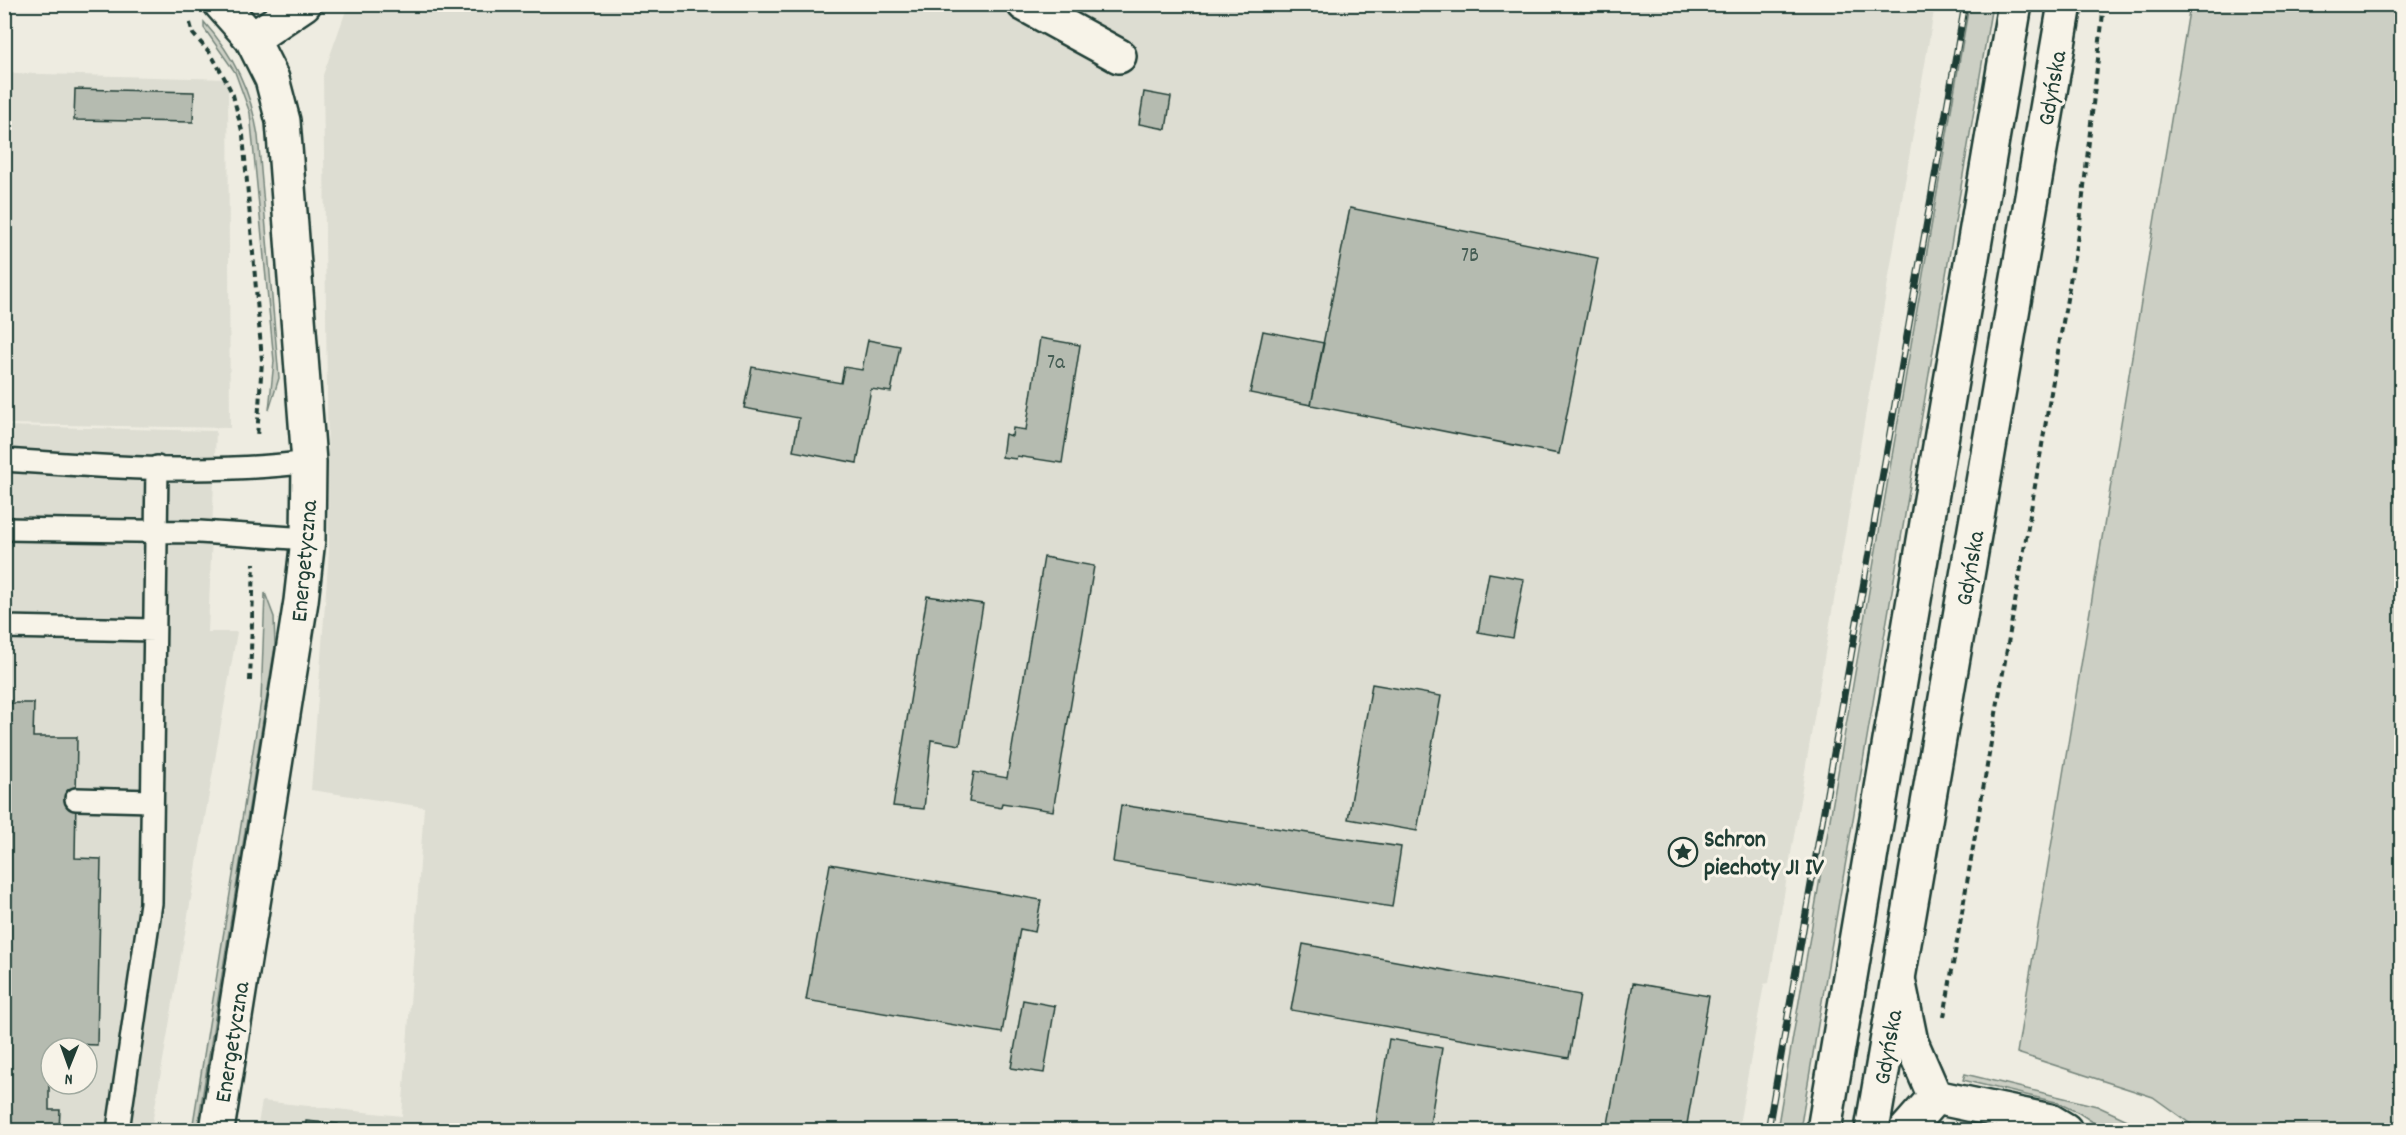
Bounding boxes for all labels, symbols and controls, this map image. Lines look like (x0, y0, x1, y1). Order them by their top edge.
street label: Gdyńska (2031, 48, 2077, 129)
house number: 7B (1461, 242, 1479, 272)
house number: 7a (1047, 349, 1066, 379)
street label: Energetyczna (284, 498, 328, 624)
street label: Gdyńska (1949, 528, 1995, 609)
place label: Schron piechoty J1 IV (1704, 824, 1824, 886)
place icon: Schron piechoty J1 IV (1667, 836, 1699, 868)
street label: Energetyczna (208, 979, 260, 1105)
street label: Gdyńska (1867, 1007, 1913, 1088)
north arrow (39, 1036, 99, 1096)
text: N (65, 1067, 73, 1090)

